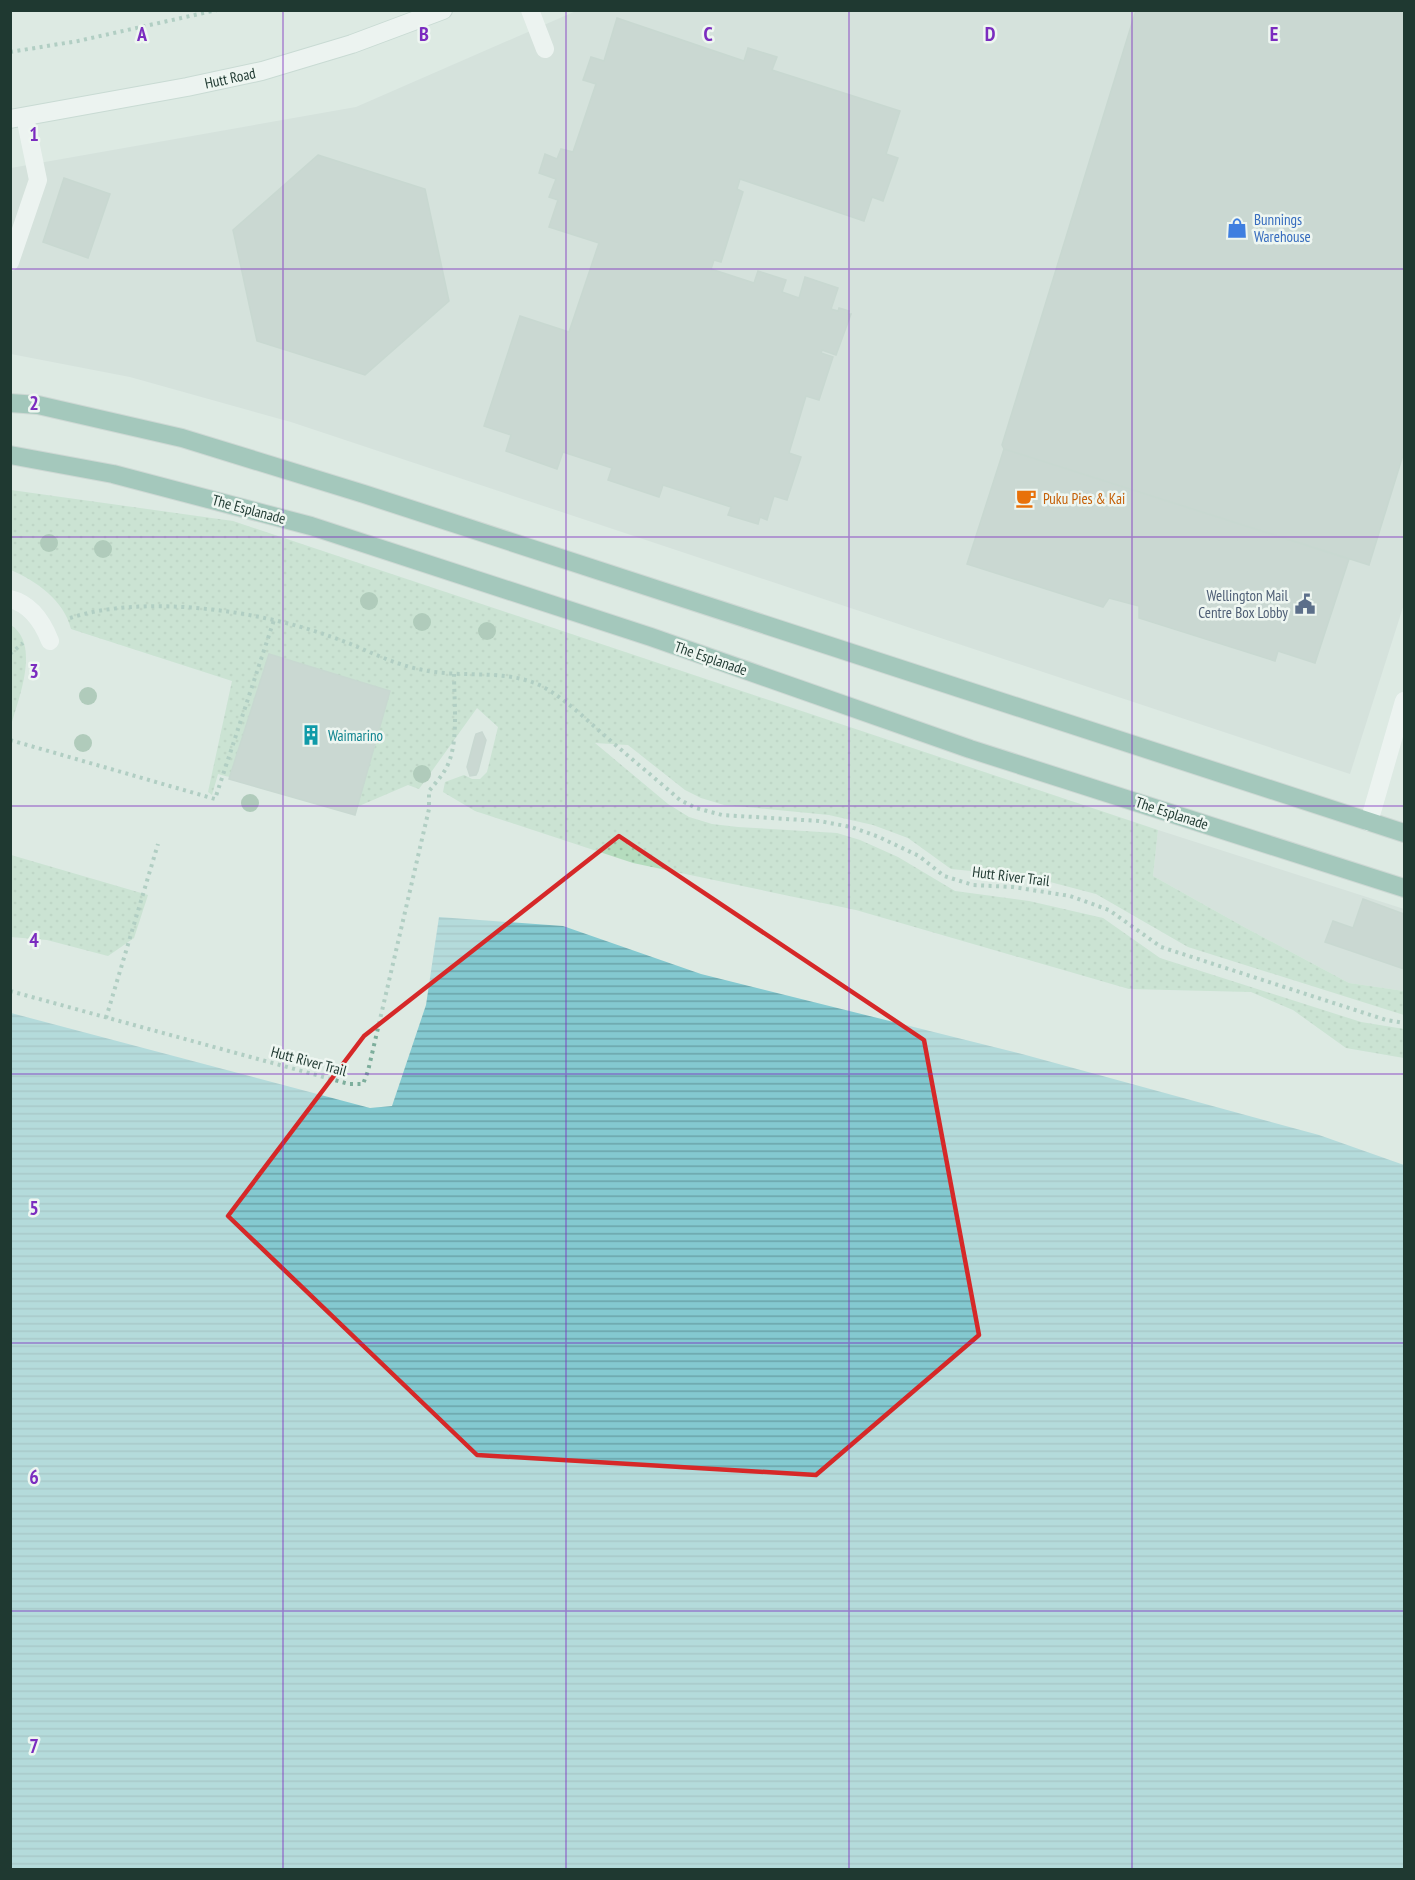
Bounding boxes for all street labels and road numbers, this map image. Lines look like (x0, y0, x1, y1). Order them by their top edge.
street label: Hutt Road (203, 63, 257, 93)
street label: The Esplanade (210, 490, 288, 528)
street label: The Esplanade (672, 637, 750, 679)
street label: The Esplanade (1133, 792, 1211, 834)
street label: Hutt River Trail (971, 862, 1051, 890)
street label: Hutt River Trail (269, 1042, 349, 1080)

